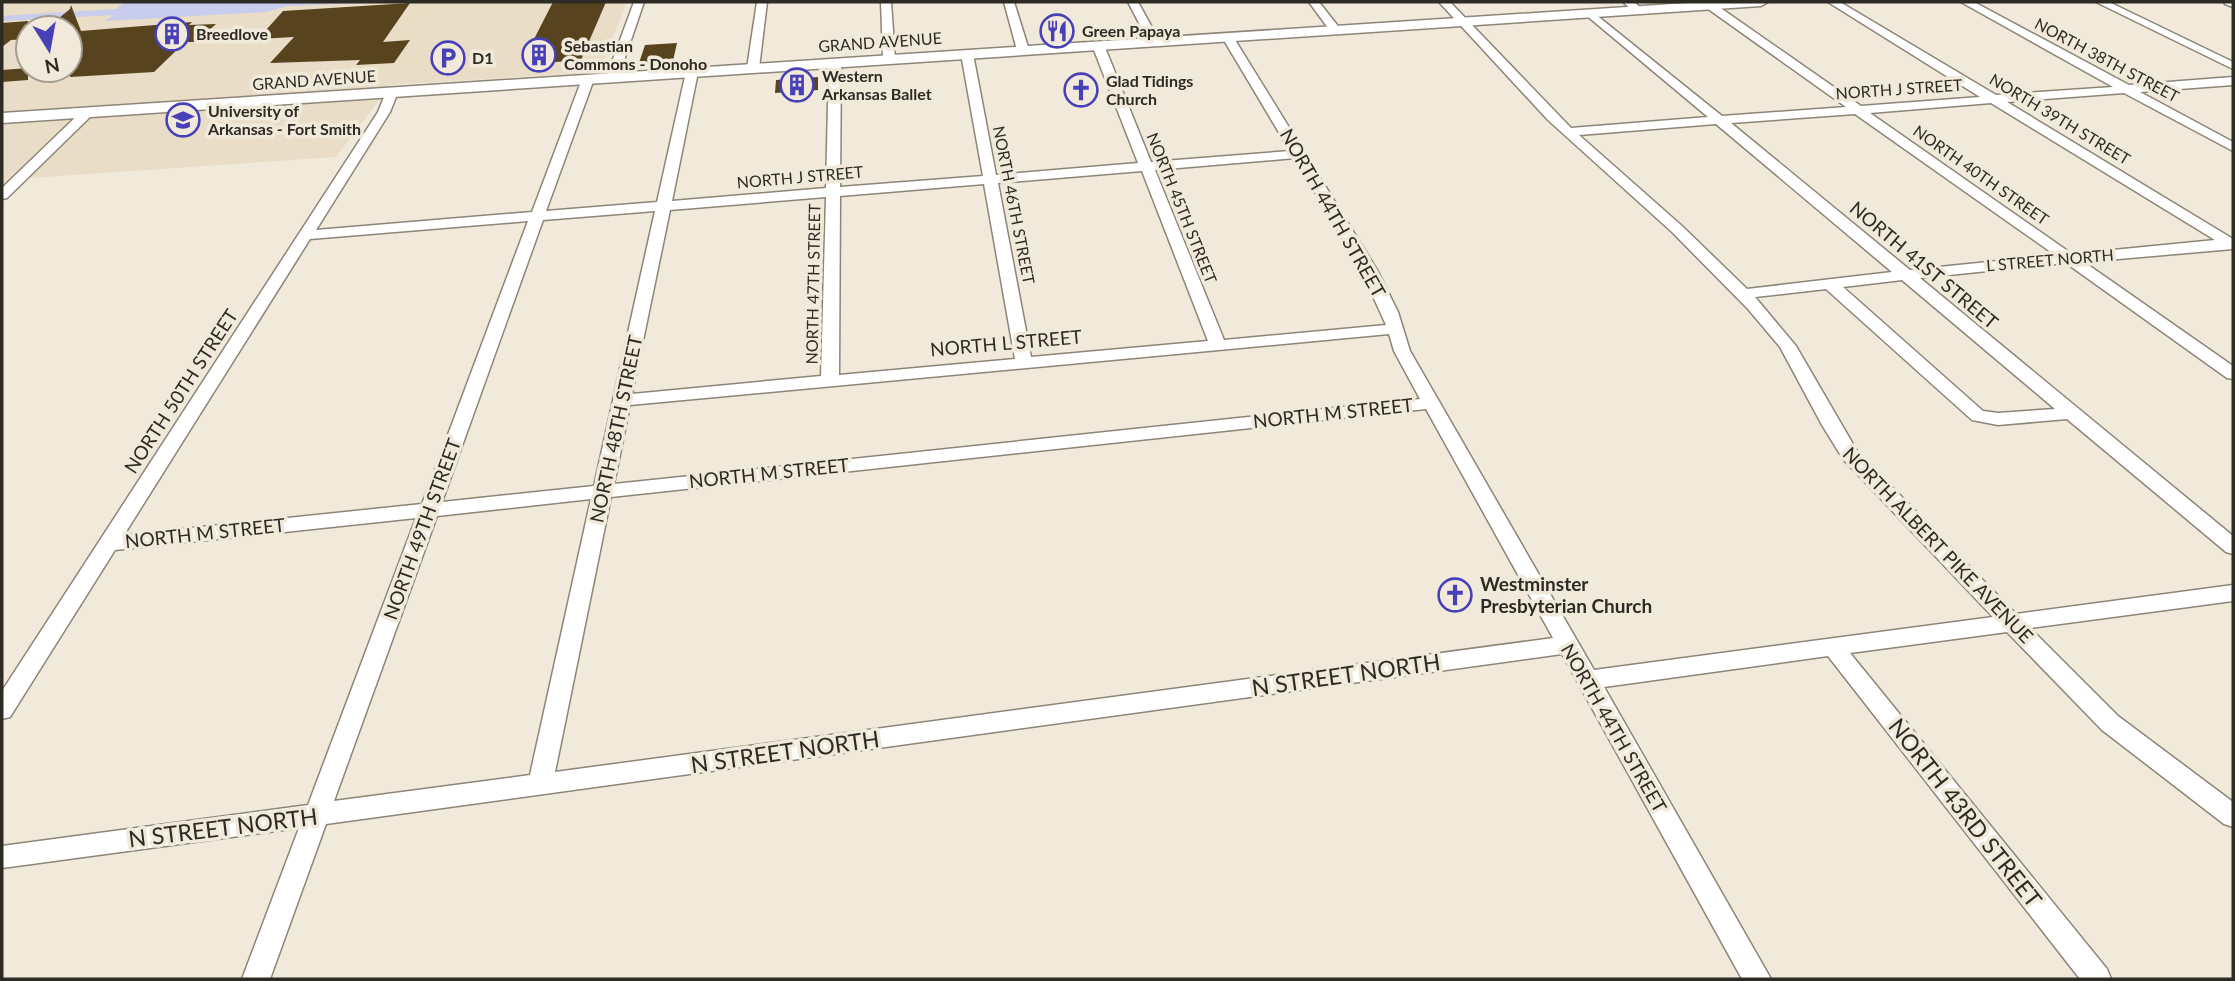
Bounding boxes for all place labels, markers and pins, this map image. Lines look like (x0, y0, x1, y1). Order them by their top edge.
restaurant icon: Green Papaya (1038, 12, 1076, 50)
building icon: Breedlove (153, 15, 191, 53)
place label: Green Papaya (1082, 21, 1180, 40)
place label: Breedlove (196, 24, 268, 43)
building icon: Sebastian Commons - Donoho (520, 36, 558, 74)
place label: Sebastian Commons - Donoho (564, 36, 707, 73)
parking icon: D1 (429, 39, 467, 77)
place label: D1 (472, 48, 493, 67)
building icon: Western Arkansas Ballet (778, 66, 816, 104)
place label: Western Arkansas Ballet (821, 66, 932, 103)
church icon: Glad Tidings Church (1062, 71, 1100, 109)
place label: Glad Tidings Church (1106, 71, 1193, 108)
school or university icon: University of Arkansas - Fort Smith (164, 101, 202, 139)
place label: University of Arkansas - Fort Smith (207, 101, 361, 138)
place label: Westminster Presbyterian Church (1480, 572, 1652, 617)
church icon: Westminster Presbyterian Church (1436, 576, 1474, 614)

